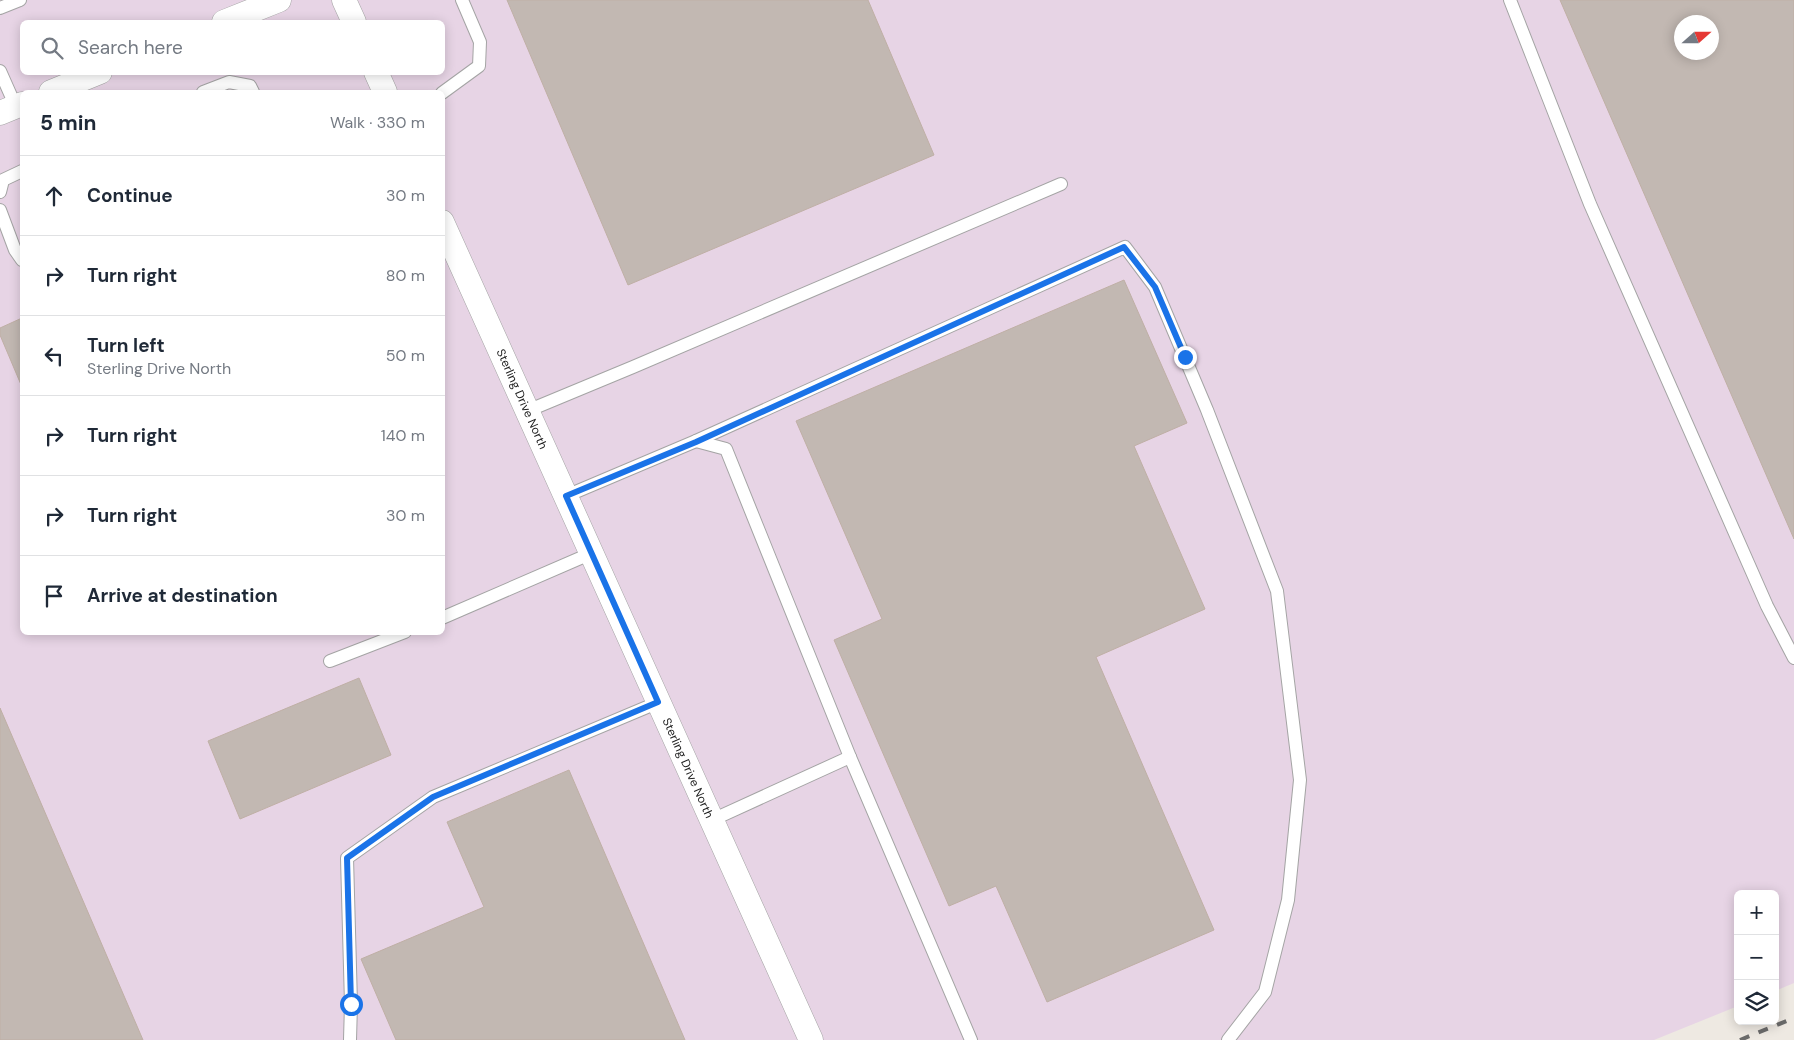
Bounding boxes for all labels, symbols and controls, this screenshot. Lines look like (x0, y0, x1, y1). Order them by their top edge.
north arrow (1674, 15, 1719, 60)
search box (20, 20, 445, 75)
icon: search (38, 34, 66, 62)
text: Search here (78, 35, 183, 60)
text: 5 min (40, 109, 96, 137)
text: Walk · 330 m (330, 112, 425, 133)
icon: ahead (40, 182, 68, 210)
text: Continue (87, 183, 173, 208)
text: 30 m (386, 185, 425, 206)
icon: right (40, 262, 68, 290)
text: Turn right (87, 263, 177, 288)
text: 80 m (386, 265, 425, 286)
text: Turn left (87, 333, 165, 358)
icon: left (40, 342, 68, 370)
text: 50 m (386, 345, 425, 366)
street label: Sterling Drive North (493, 346, 551, 452)
route end (1174, 346, 1197, 369)
text: Sterling Drive North (87, 358, 231, 379)
icon: right (40, 422, 68, 450)
text: Turn right (87, 423, 177, 448)
text: 140 m (381, 425, 425, 446)
icon: right (40, 502, 68, 530)
text: Turn right (87, 503, 177, 528)
text: 30 m (386, 505, 425, 526)
icon: arrive (40, 582, 68, 610)
text: Arrive at destination (87, 583, 278, 608)
street label: Sterling Drive North (659, 715, 717, 821)
map controls (1734, 890, 1779, 1025)
button: + (1734, 890, 1779, 935)
button: − (1734, 935, 1779, 980)
button: layers (1734, 980, 1779, 1025)
route start (340, 993, 363, 1016)

